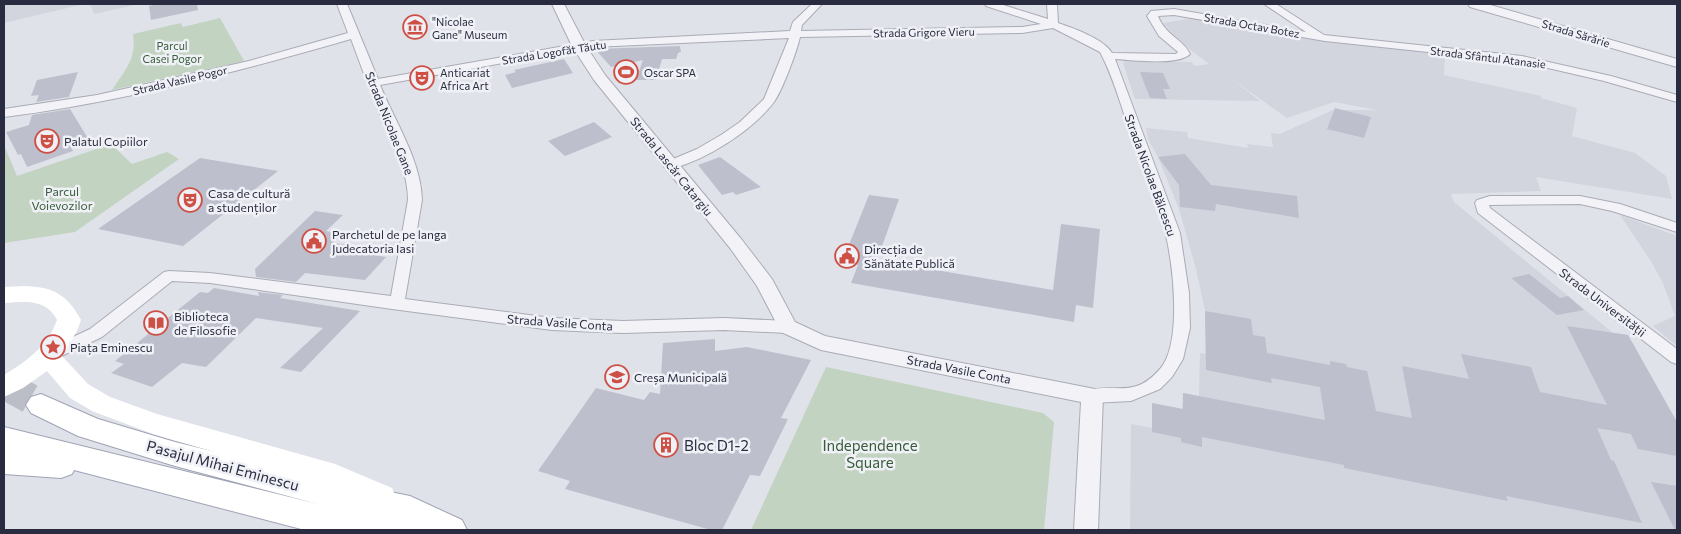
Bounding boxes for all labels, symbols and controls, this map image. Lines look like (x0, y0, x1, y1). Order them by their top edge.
street label: Strada Octav Botez (1203, 10, 1301, 40)
museum icon: "Nicolae Gane" Museum (402, 14, 428, 40)
place label: "Nicolae Gane" Museum (432, 15, 507, 41)
street label: Strada Sărărie (1540, 17, 1612, 50)
street label: Strada Grigore Vieru (873, 25, 975, 39)
street label: Strada Logofăt Tăutu (501, 37, 607, 67)
park label: Parcul Casei Pogor (142, 39, 202, 65)
street label: Strada Sfântul Atanasie (1429, 43, 1547, 71)
sports icon: Oscar SPA (613, 59, 639, 85)
street label: Strada Vasile Pogor (132, 63, 229, 97)
theatre icon: Anticariat Africa Art (409, 65, 435, 91)
place label: Anticariat Africa Art (440, 66, 490, 92)
place label: Oscar SPA (644, 66, 696, 79)
street label: Strada Nicolae Gane (363, 69, 417, 177)
street label: Strada Nicolae Bălcescu (1122, 112, 1180, 238)
street label: Strada Lascăr Catargiu (628, 114, 716, 218)
theatre icon: Palatul Copiilor (34, 128, 60, 154)
place label: Palatul Copiilor (64, 134, 148, 148)
park label: Parcul Voievozilor (32, 184, 93, 212)
place label: Casa de cultură a studenților (208, 186, 290, 215)
theatre icon: Casa de cultură a studenților (177, 187, 203, 213)
place label: Parchetul de pe langa Judecatoria Iasi (332, 227, 447, 256)
public building icon: Parchetul de pe langa Judecatoria Iasi (301, 228, 327, 254)
place label: Direcția de Sănătate Publică (864, 242, 955, 270)
public building icon: Direcția de Sănătate Publică (834, 243, 860, 269)
street label: Strada Universității (1556, 265, 1649, 340)
place label: Biblioteca de Filosofie (174, 309, 236, 337)
library icon: Biblioteca de Filosofie (143, 310, 169, 336)
street label: Strada Vasile Conta (507, 311, 613, 333)
place icon: Piața Eminescu (40, 334, 66, 360)
place label: Piața Eminescu (70, 340, 152, 355)
street label: Strada Vasile Conta (906, 352, 1012, 386)
school or university icon: Creșa Municipală (604, 364, 630, 390)
place label: Creșa Municipală (634, 370, 727, 385)
building icon: Bloc D1-2 (653, 432, 679, 458)
street label: Pasajul Mihai Eminescu (145, 436, 301, 494)
place label: Bloc D1-2 (684, 436, 749, 454)
park label: Independence Square (822, 436, 918, 471)

